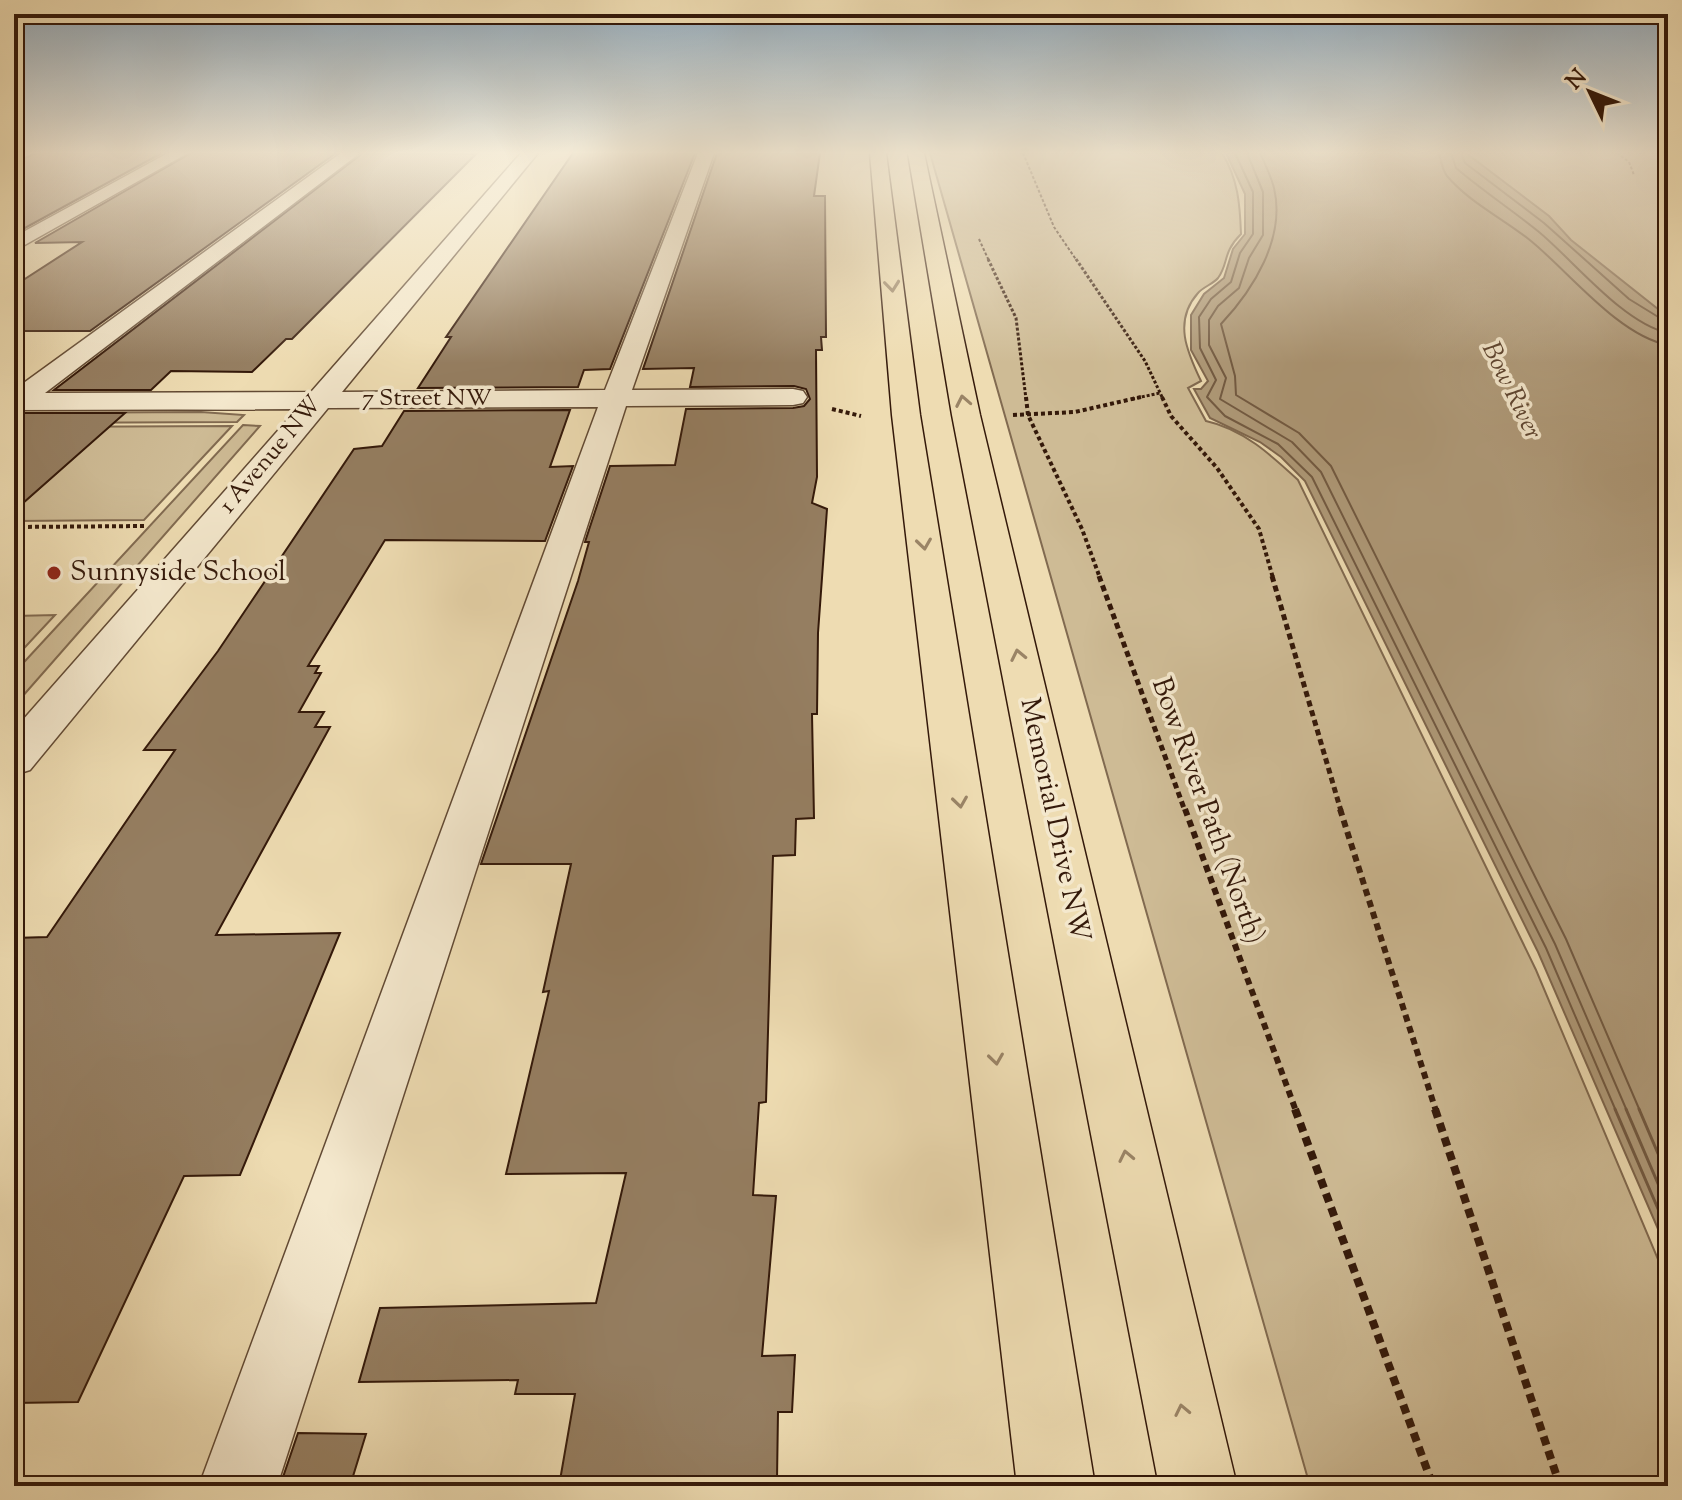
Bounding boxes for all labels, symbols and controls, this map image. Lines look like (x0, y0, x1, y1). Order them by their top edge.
north arrow (1550, 52, 1630, 132)
text: N (1560, 63, 1596, 98)
one-way arrow (884, 280, 901, 293)
water label: Bow River (1471, 336, 1551, 446)
street label: 7 Street NW (362, 382, 492, 416)
street label: 1 Avenue NW (212, 389, 331, 521)
one-way arrow (955, 395, 972, 408)
one-way arrow (915, 537, 932, 551)
place label: Sunnyside School (70, 553, 286, 593)
marker: Sunnyside School (45, 564, 63, 582)
one-way arrow (1010, 649, 1027, 663)
street label: Bow River Path (North) (1140, 672, 1274, 950)
street label: Memorial Drive NW (1009, 694, 1099, 946)
one-way arrow (951, 795, 968, 809)
one-way arrow (987, 1052, 1004, 1066)
one-way arrow (1119, 1149, 1136, 1162)
one-way arrow (1174, 1403, 1191, 1417)

